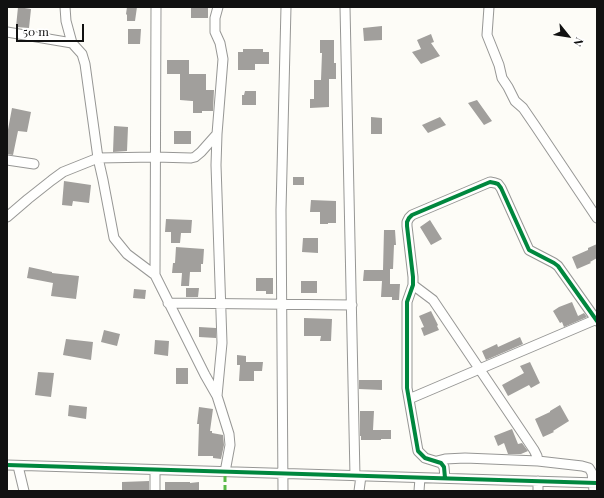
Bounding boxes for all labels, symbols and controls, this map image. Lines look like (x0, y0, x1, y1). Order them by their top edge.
scale bar (18, 16, 86, 42)
north arrow (548, 16, 588, 56)
text: 50 m (23, 23, 49, 39)
text: N (570, 35, 587, 49)

